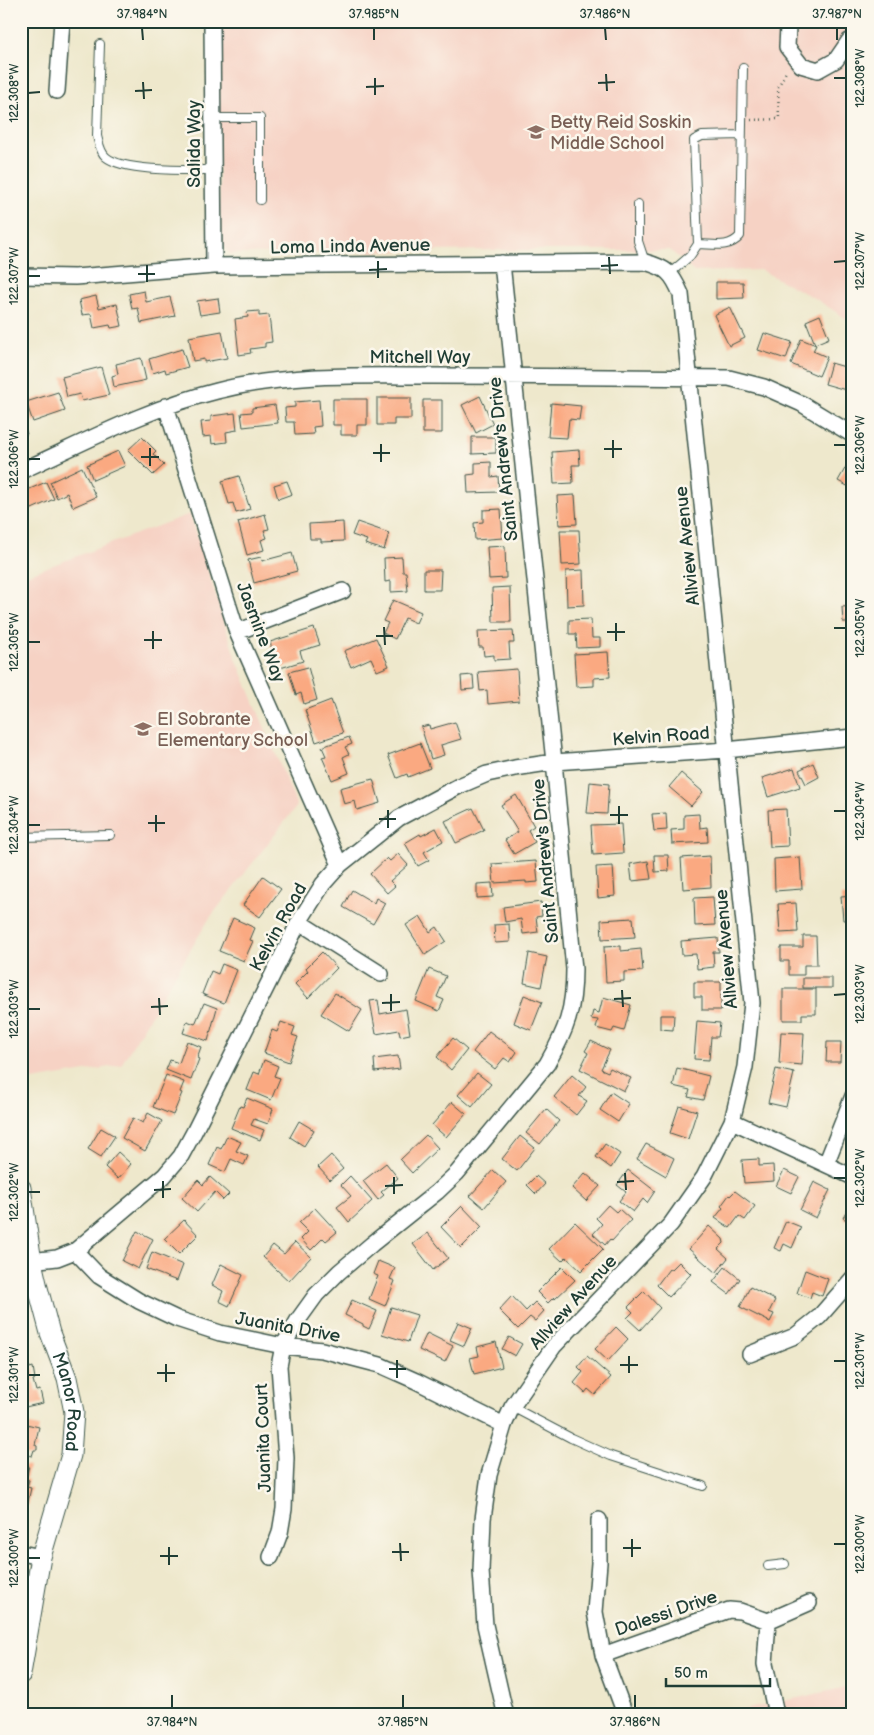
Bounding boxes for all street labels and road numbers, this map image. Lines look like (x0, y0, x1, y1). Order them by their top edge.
street label: Salida Way (184, 99, 205, 188)
street label: Loma Linda Avenue (270, 235, 431, 258)
street label: Mitchell Way (370, 347, 471, 368)
street label: Saint Andrew's Drive (484, 375, 523, 542)
street label: Allview Avenue (671, 485, 704, 607)
street label: Jasmine Way (232, 579, 290, 686)
street label: Kelvin Road (612, 723, 710, 750)
street label: Saint Andrew's Drive (528, 777, 563, 944)
street label: Kelvin Road (246, 880, 311, 975)
street label: Allview Avenue (711, 888, 742, 1010)
street label: Allview Avenue (525, 1251, 622, 1354)
street label: Juanita Drive (234, 1308, 342, 1347)
street label: Manor Road (47, 1349, 84, 1452)
street label: Juanita Court (251, 1383, 276, 1493)
street label: Dalessi Drive (612, 1586, 720, 1641)

